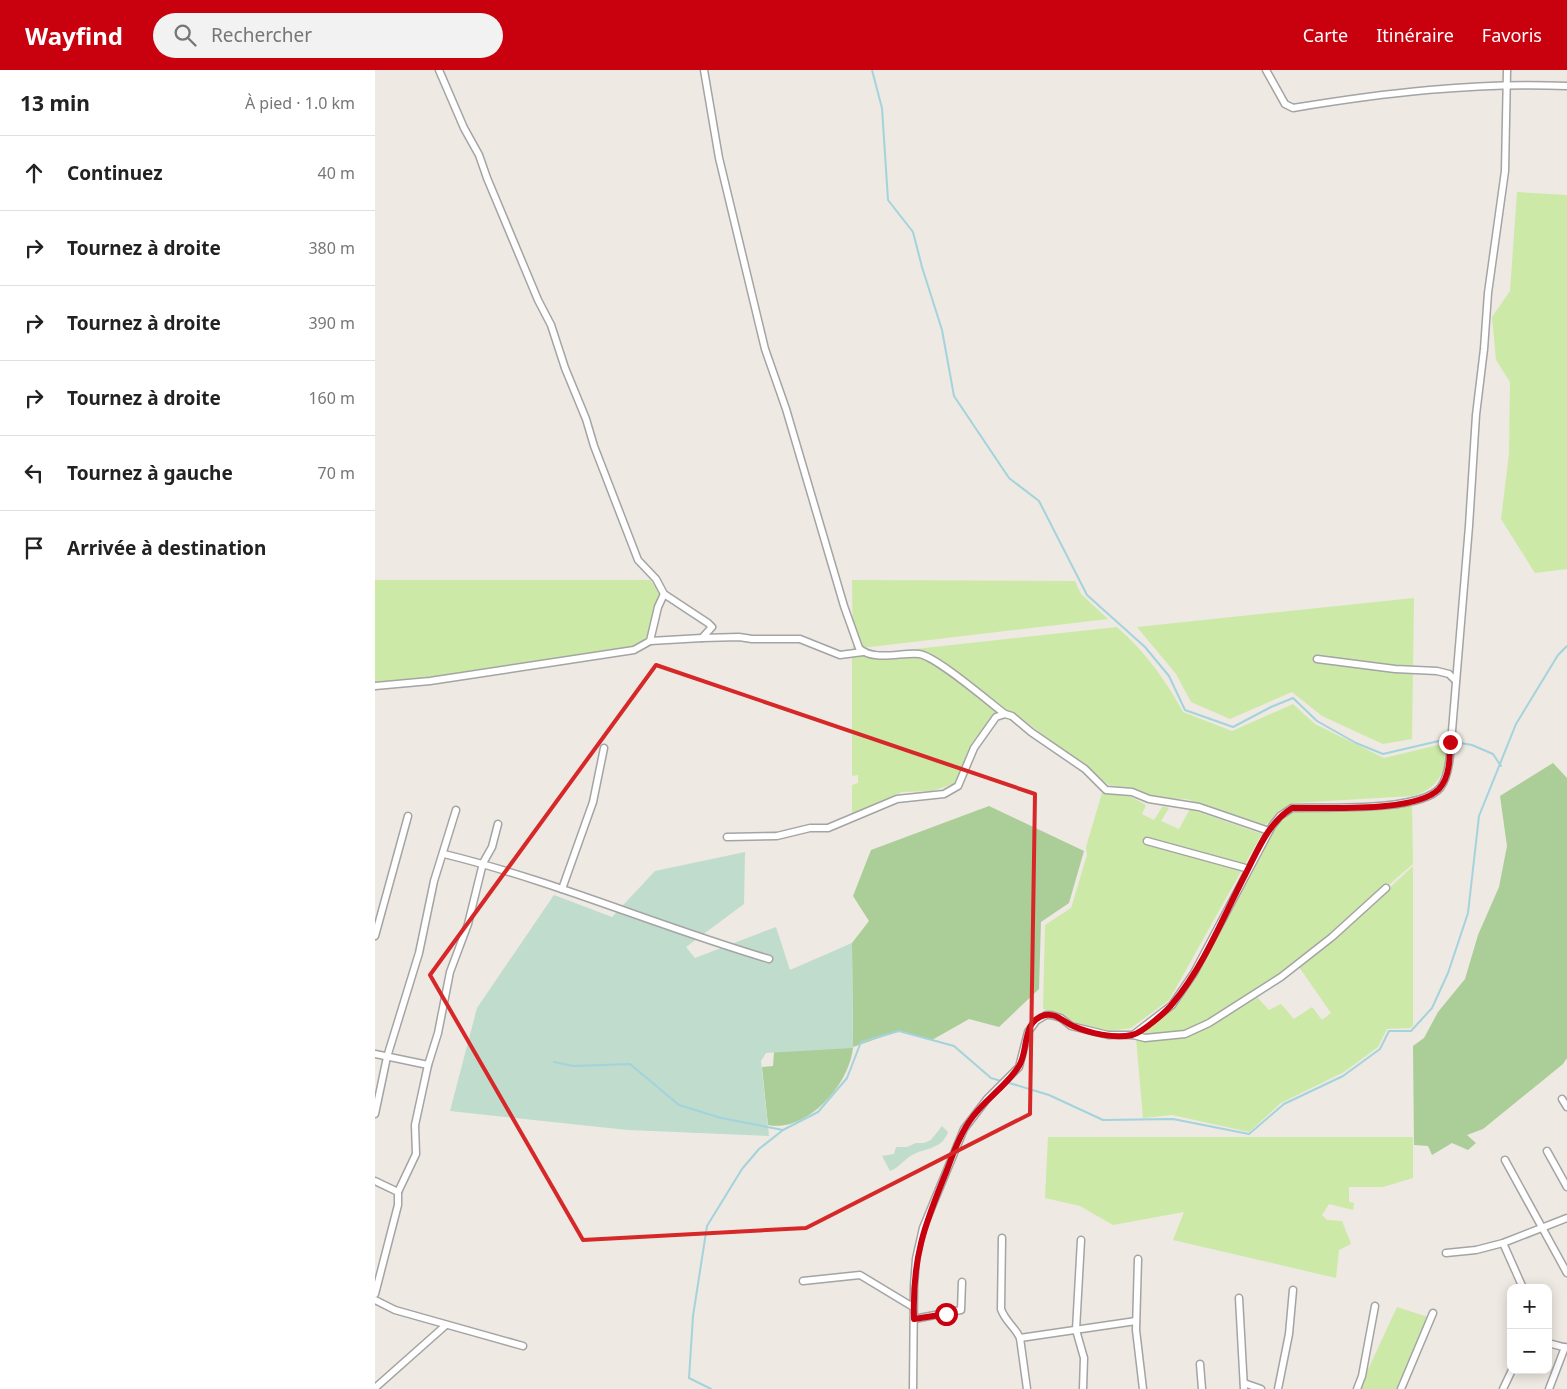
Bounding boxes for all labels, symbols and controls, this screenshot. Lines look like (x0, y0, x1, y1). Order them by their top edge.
search box (153, 13, 503, 58)
text: Wayfind (25, 19, 123, 52)
icon: search (171, 21, 199, 49)
text: Rechercher (211, 22, 312, 48)
text: Carte (1303, 23, 1348, 47)
text: Itinéraire (1376, 23, 1454, 47)
text: Favoris (1482, 23, 1542, 47)
text: 13 min (20, 89, 90, 117)
text: À pied · 1.0 km (245, 92, 355, 114)
icon: ahead (20, 159, 48, 187)
text: Continuez (67, 160, 163, 186)
text: 40 m (318, 162, 355, 184)
icon: right (20, 234, 48, 262)
text: Tournez à droite (67, 235, 221, 261)
text: 380 m (308, 237, 355, 259)
icon: right (20, 309, 48, 337)
text: Tournez à droite (67, 310, 221, 336)
text: 390 m (308, 312, 355, 334)
icon: right (20, 384, 48, 412)
text: Tournez à droite (67, 385, 221, 411)
text: 160 m (308, 387, 355, 409)
icon: left (20, 459, 48, 487)
text: Tournez à gauche (67, 460, 233, 486)
text: 70 m (318, 462, 355, 484)
icon: arrive (20, 534, 48, 562)
text: Arrivée à destination (67, 535, 266, 561)
route end (1439, 731, 1462, 754)
map controls (1507, 1284, 1552, 1374)
button: + (1507, 1284, 1552, 1329)
route start (935, 1303, 958, 1326)
button: − (1507, 1329, 1552, 1374)

